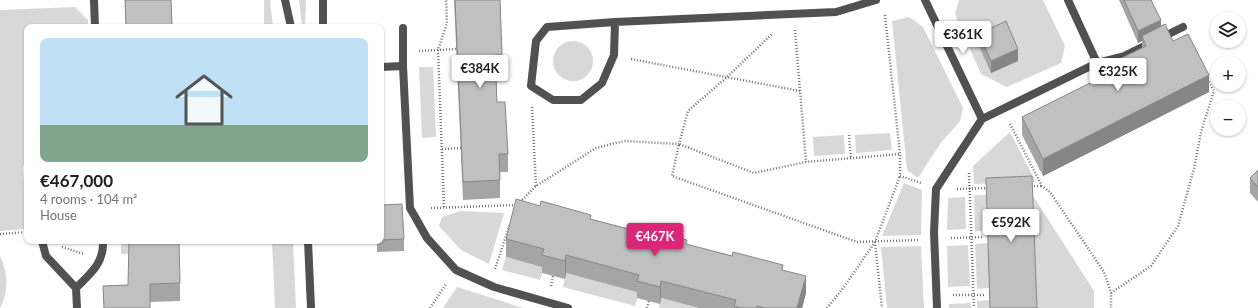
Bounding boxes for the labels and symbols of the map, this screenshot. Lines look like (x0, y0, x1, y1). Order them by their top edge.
pin: €361K (935, 21, 991, 55)
pin: €384K (452, 55, 508, 89)
pin: €325K (1090, 58, 1146, 92)
pin: €592K (983, 209, 1039, 243)
pin: €467K (627, 223, 683, 257)

